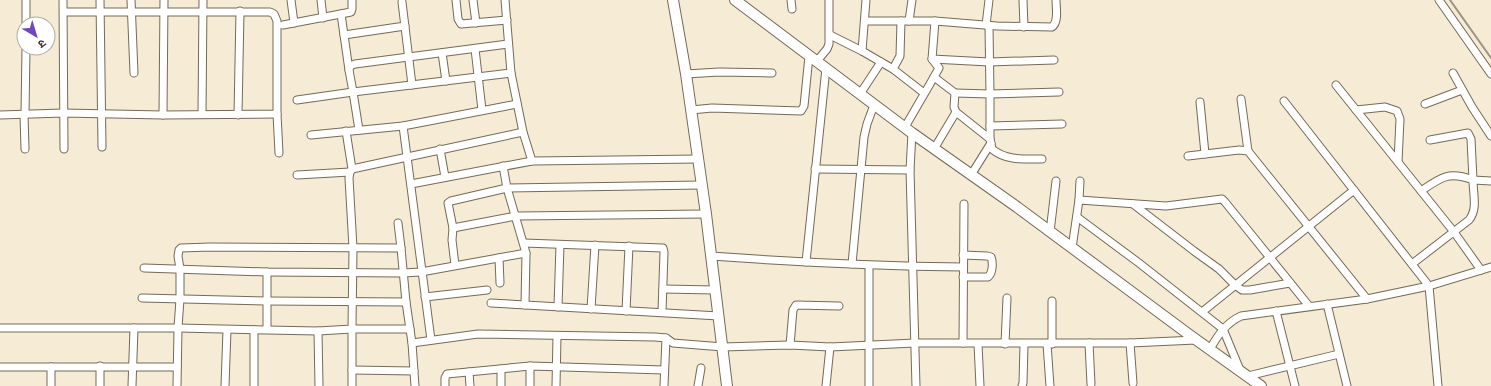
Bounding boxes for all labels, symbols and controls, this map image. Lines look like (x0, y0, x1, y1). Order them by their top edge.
north arrow (16, 16, 56, 56)
text: उ (35, 36, 49, 52)

